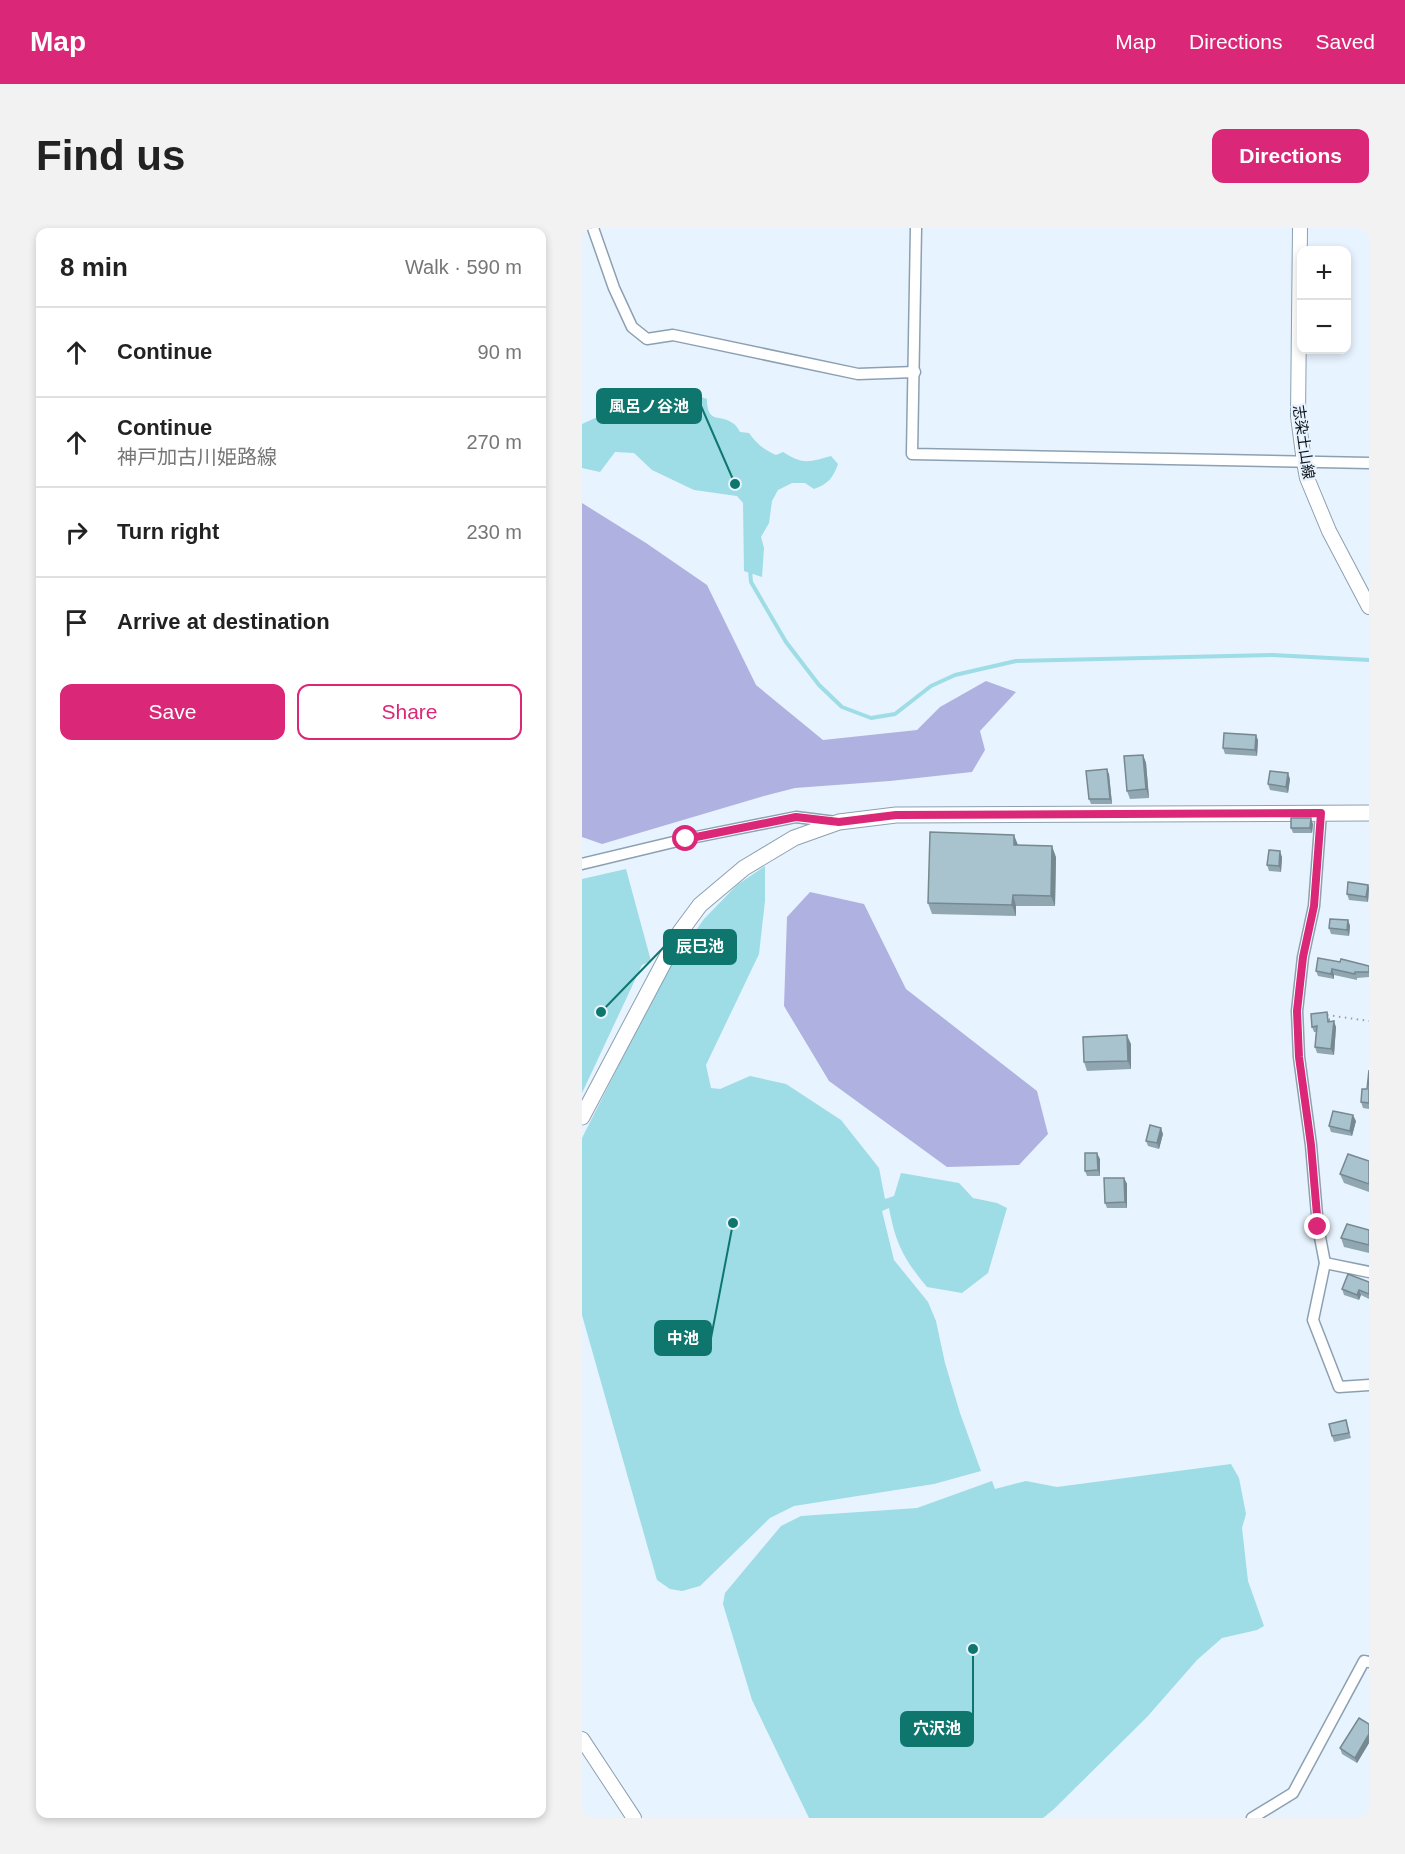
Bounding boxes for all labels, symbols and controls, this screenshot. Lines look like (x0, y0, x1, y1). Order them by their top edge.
text: Map (30, 26, 86, 57)
text: Map (1115, 30, 1156, 53)
text: Directions (1189, 30, 1282, 53)
text: Saved (1315, 30, 1375, 53)
button: Directions (1212, 129, 1369, 183)
text: Find us (36, 132, 185, 179)
map controls (1297, 246, 1351, 354)
button: + (1297, 246, 1351, 300)
text: 8 min (60, 252, 128, 282)
text: Walk · 590 m (405, 256, 522, 278)
button: − (1297, 300, 1351, 354)
icon: ahead (60, 336, 93, 369)
text: Continue (117, 339, 212, 364)
text: 90 m (478, 341, 522, 363)
callout: 風呂ノ谷池 (597, 389, 701, 423)
text: 風呂ノ谷池 (609, 398, 689, 415)
street label: 志染土山線 (1290, 404, 1318, 480)
text: Continue (117, 415, 212, 440)
icon: ahead (60, 426, 93, 459)
text: 270 m (466, 431, 522, 453)
text: 神戸加古川姫路線 (117, 446, 277, 468)
icon: right (60, 516, 93, 549)
text: Turn right (117, 519, 219, 544)
text: 230 m (466, 521, 522, 543)
icon: arrive (60, 606, 93, 639)
text: Arrive at destination (117, 609, 330, 634)
button: Save (60, 684, 285, 740)
button: Share (297, 684, 522, 740)
route start (672, 825, 698, 851)
callout: 辰巳池 (664, 930, 736, 964)
text: 辰巳池 (676, 938, 724, 955)
route end (1304, 1213, 1330, 1239)
callout: 中池 (655, 1321, 711, 1355)
text: 中池 (667, 1330, 699, 1347)
callout: 穴沢池 (901, 1712, 973, 1746)
text: 穴沢池 (913, 1720, 961, 1737)

